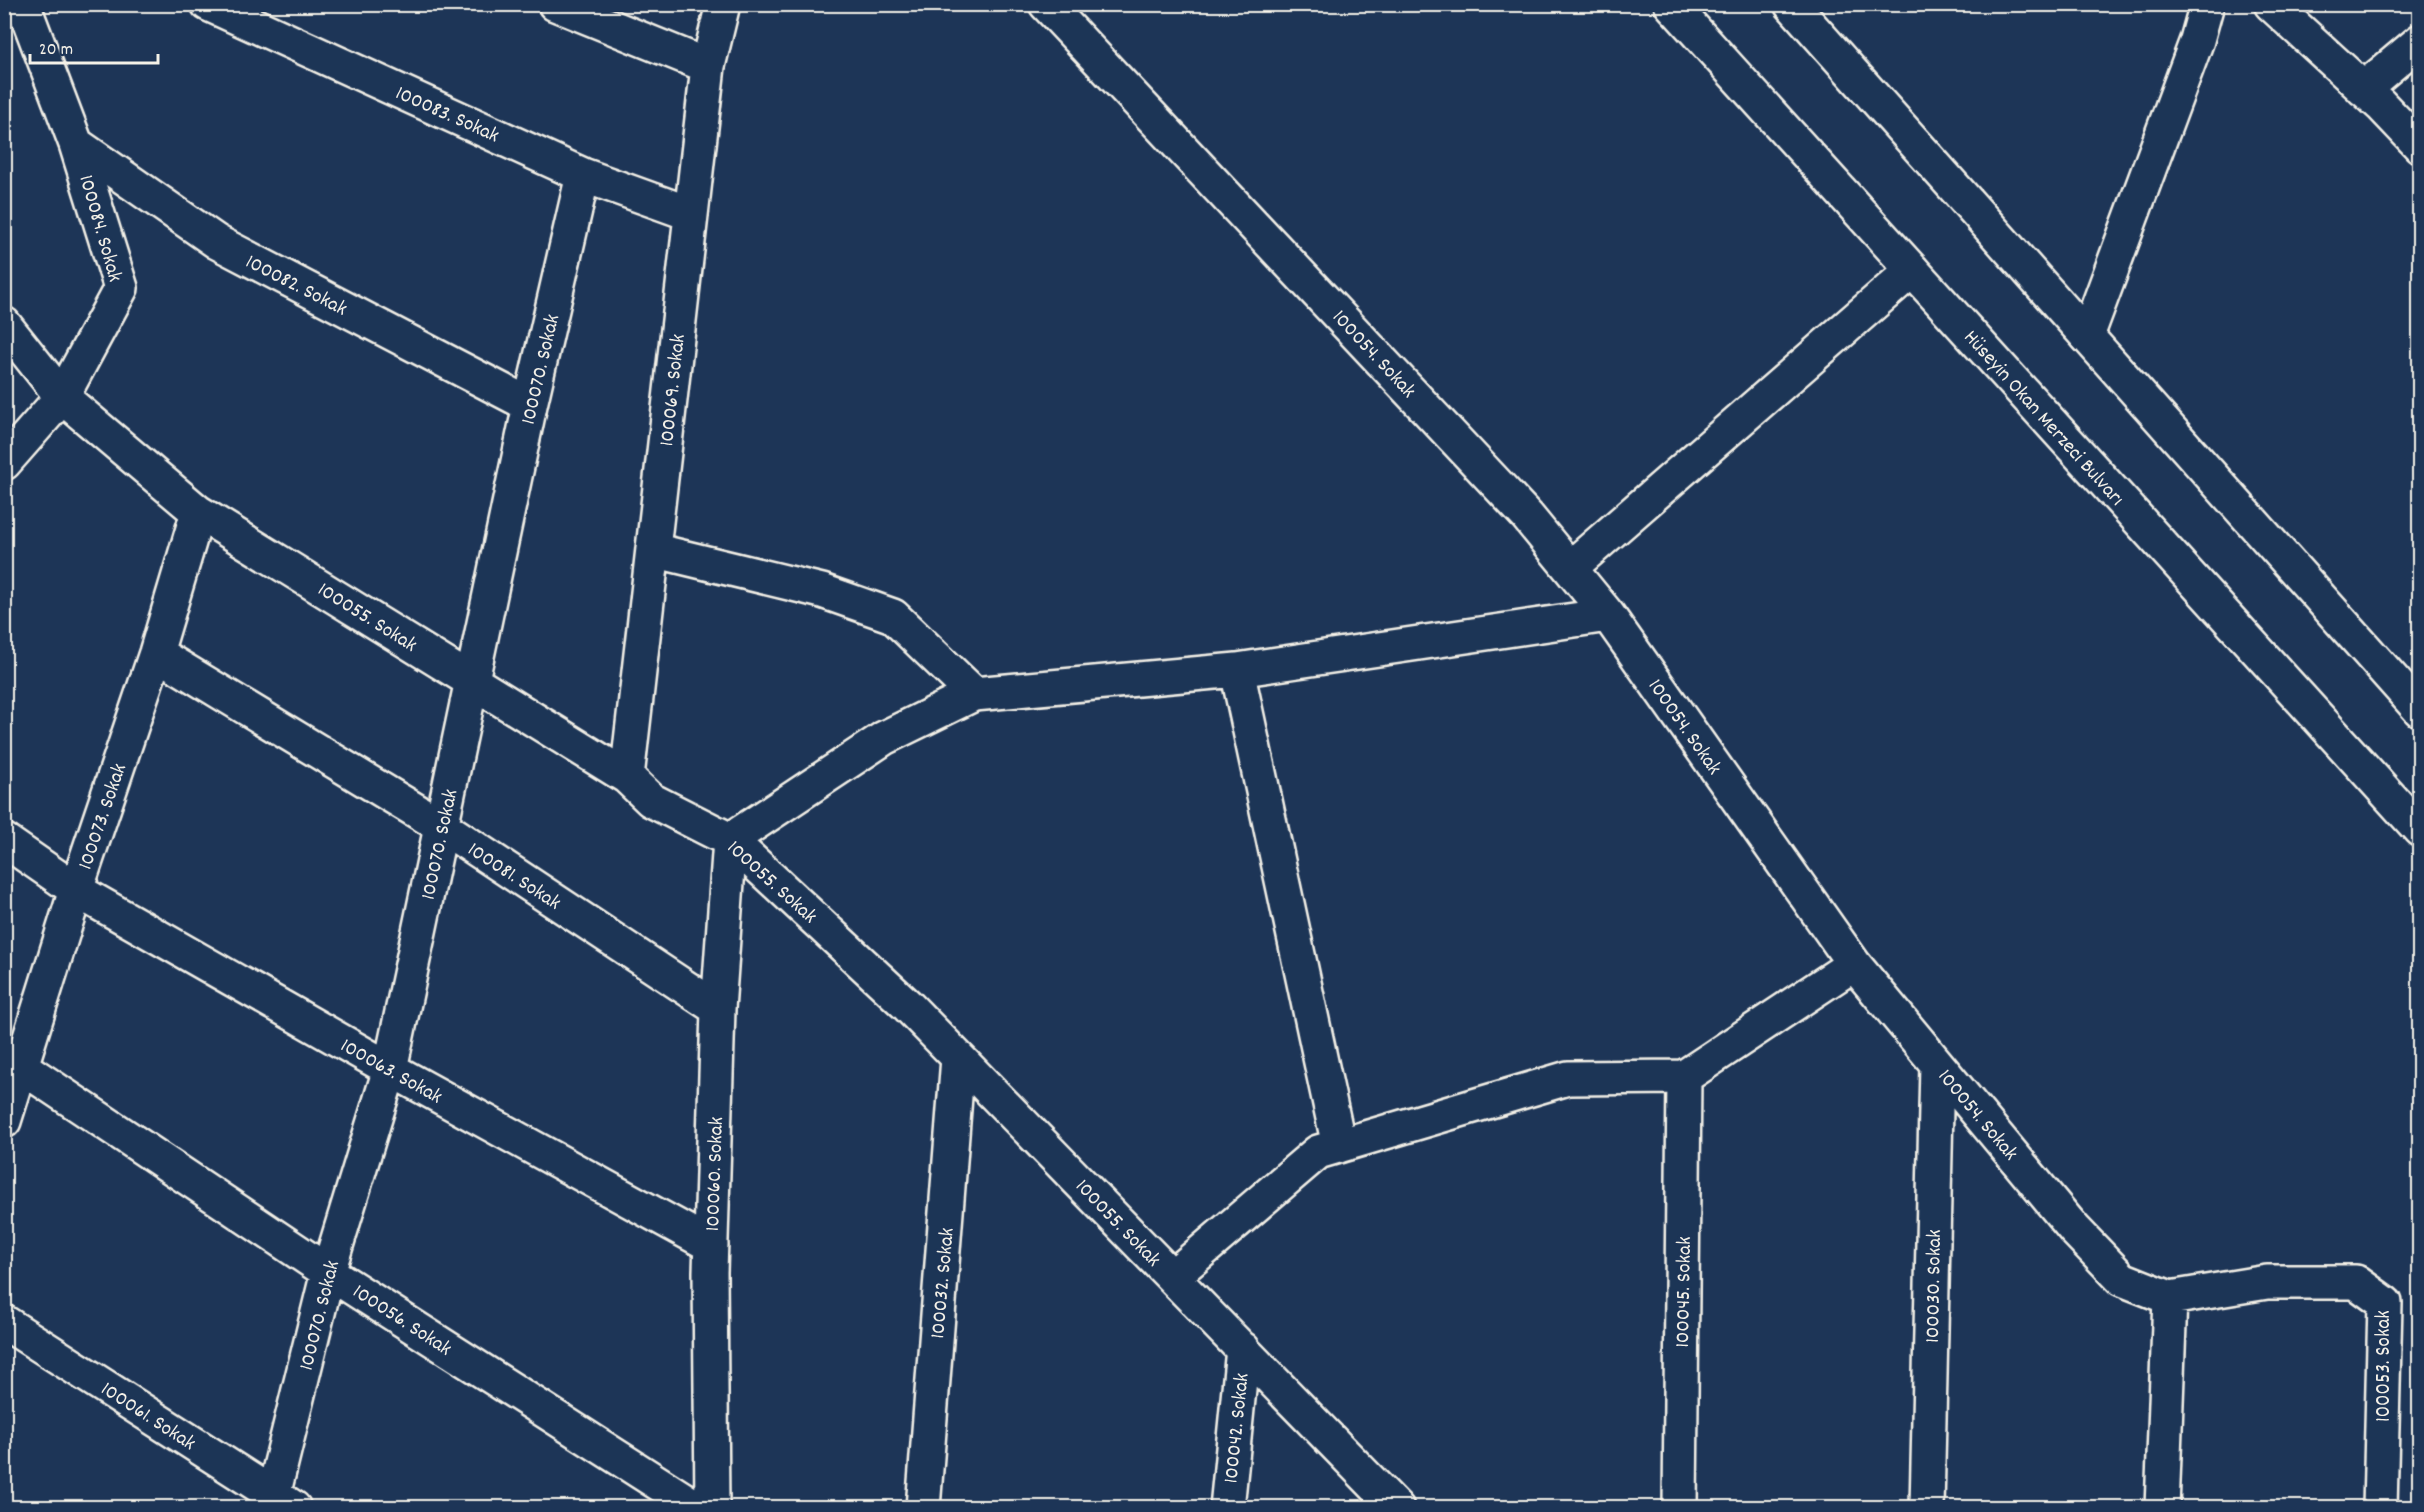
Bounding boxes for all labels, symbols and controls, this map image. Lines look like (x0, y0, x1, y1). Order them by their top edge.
scale bar (30, 27, 158, 65)
text: 20 m (39, 38, 73, 63)
street label: 100083. Sokak (390, 80, 503, 152)
street label: 100084. Sokak (70, 172, 129, 286)
street label: 100082. Sokak (240, 248, 352, 325)
street label: 100054. Sokak (1324, 304, 1422, 406)
street label: 100070. Sokak (515, 312, 569, 428)
street label: Hüseyin Okan Merzeci Bulvarı (1955, 324, 2130, 514)
street label: 100069. Sokak (653, 333, 695, 448)
street label: 100055. Sokak (311, 576, 422, 661)
street label: 100054. Sokak (1639, 674, 1728, 782)
street label: 100073. Sokak (72, 760, 136, 874)
street label: 100070. Sokak (415, 787, 467, 903)
street label: 100055. Sokak (719, 834, 823, 932)
street label: 100081. Sokak (461, 836, 566, 919)
street label: 100063. Sokak (334, 1032, 447, 1113)
street label: 100054. Sokak (1929, 1064, 2024, 1168)
street label: 100060. Sokak (699, 1116, 733, 1232)
street label: 100055. Sokak (1067, 1173, 1167, 1275)
street label: 100032. Sokak (924, 1226, 964, 1340)
street label: 100030. Sokak (1919, 1229, 1951, 1343)
street label: 100045. Sokak (1669, 1236, 1701, 1348)
street label: 100070. Sokak (293, 1258, 349, 1374)
street label: 100056. Sokak (346, 1278, 457, 1365)
street label: 100053. Sokak (2370, 1310, 2400, 1422)
street label: 100042. Sokak (1217, 1372, 1259, 1485)
street label: 100061. Sokak (94, 1376, 201, 1459)

